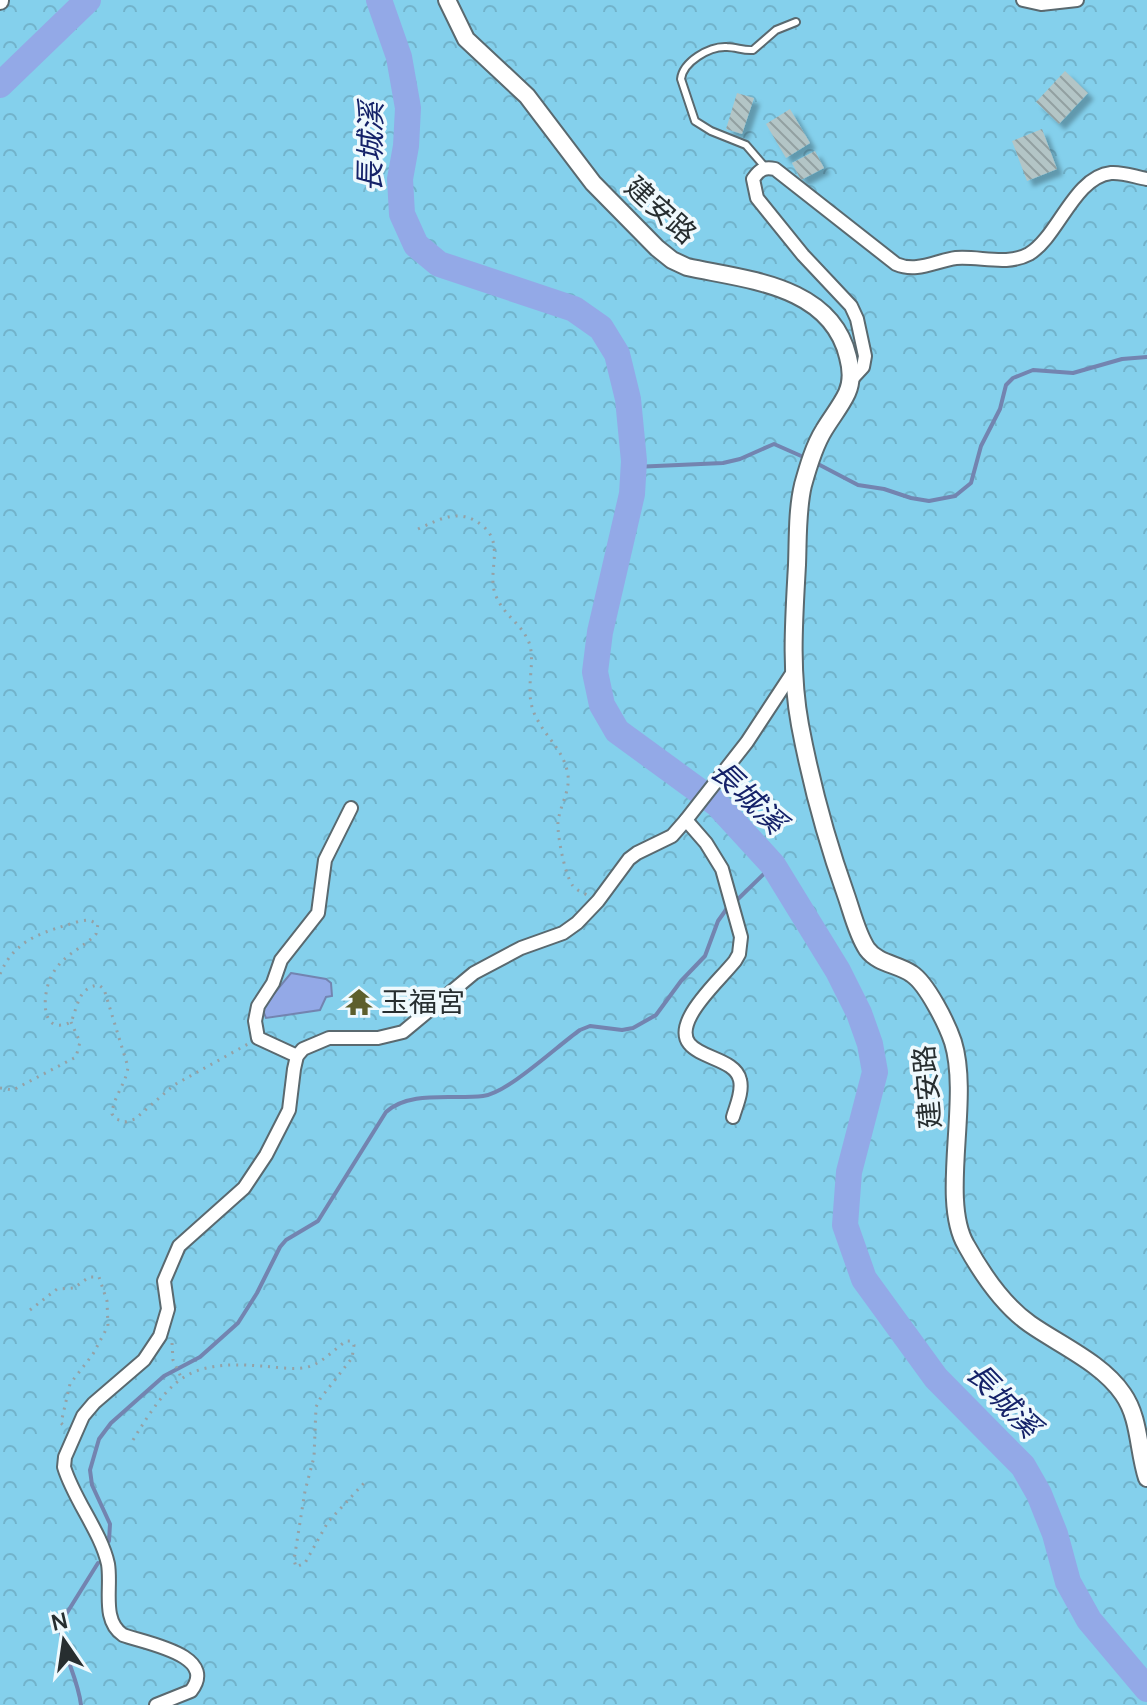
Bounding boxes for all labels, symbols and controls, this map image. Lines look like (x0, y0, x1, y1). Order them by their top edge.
water label: 長城溪 (348, 98, 391, 192)
street label: 建安路 (618, 167, 706, 251)
water label: 長城溪 (702, 750, 799, 845)
place label: 玉福宮 (381, 982, 465, 1020)
temple icon: 玉福宮 (344, 987, 374, 1017)
street label: 建安路 (903, 1044, 949, 1131)
water label: 長城溪 (958, 1352, 1053, 1448)
north arrow (24, 1601, 104, 1681)
text: N (48, 1605, 71, 1638)

